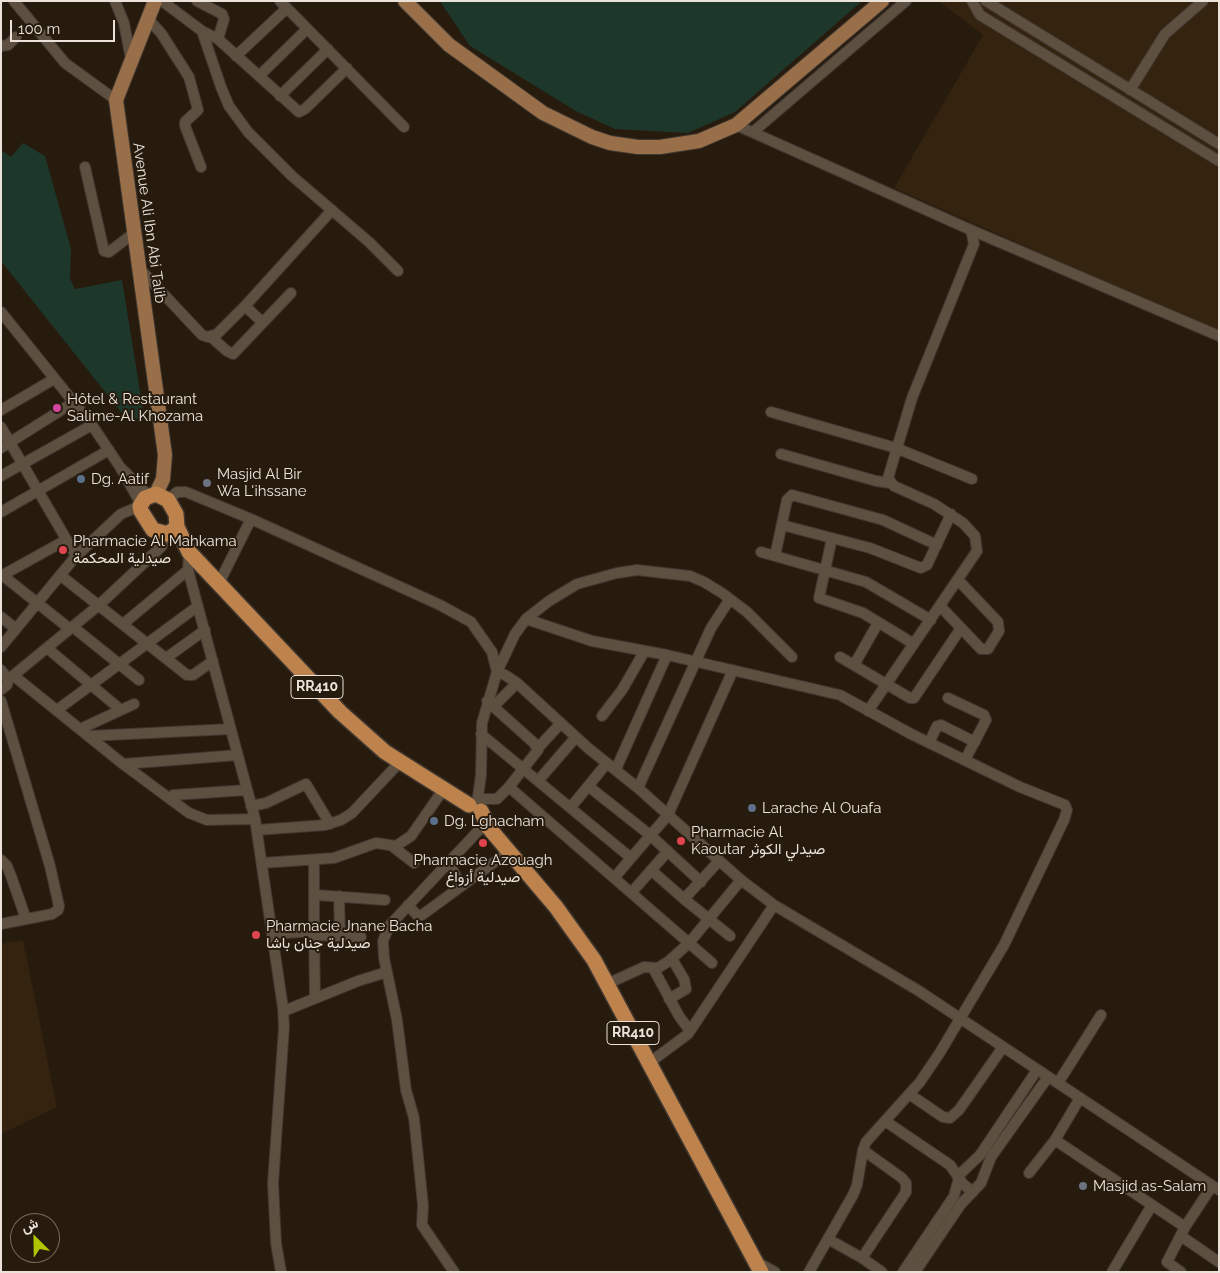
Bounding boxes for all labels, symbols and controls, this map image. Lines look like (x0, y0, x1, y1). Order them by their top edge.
scale bar (12, 10, 118, 42)
text: 100 m (18, 20, 60, 38)
street label: Avenue Ali Ibn Abi Talib (129, 141, 169, 305)
place label: Hôtel & Restaurant Salime-Al Khozama (67, 390, 203, 425)
marker: Hôtel & Restaurant Salime-Al Khozama (51, 402, 63, 414)
place label: Masjid Al Bir Wa L'ihssane (217, 465, 307, 500)
place label: Dg. Aatif (91, 470, 149, 488)
marker: Dg. Aatif (75, 473, 87, 485)
marker: Masjid Al Bir Wa L'ihssane (201, 477, 213, 489)
place label: Pharmacie Al Mahkama صيدلية المحكمة (73, 532, 237, 567)
marker: Pharmacie Al Mahkama صيدلية المحكمة (57, 544, 69, 556)
road number: RR410 (291, 676, 343, 699)
place label: Larache Al Ouafa (762, 799, 881, 817)
marker: Larache Al Ouafa (746, 802, 758, 814)
place label: Dg. Lghacham (444, 812, 544, 830)
marker: Dg. Lghacham (428, 815, 440, 827)
place label: Pharmacie Al Kaoutar صيدلي الكوثر (691, 823, 825, 858)
marker: Pharmacie Al Kaoutar صيدلي الكوثر (675, 835, 687, 847)
marker: Pharmacie Azouagh صيدلية أزواغ (477, 837, 489, 849)
place label: Pharmacie Azouagh صيدلية أزواغ (414, 851, 552, 886)
place label: Pharmacie Jnane Bacha صيدلية جنان باشا (266, 917, 432, 952)
marker: Pharmacie Jnane Bacha صيدلية جنان باشا (250, 929, 262, 941)
road number: RR410 (607, 1021, 659, 1044)
place label: Masjid as-Salam (1093, 1177, 1206, 1195)
marker: Masjid as-Salam (1077, 1180, 1089, 1192)
north arrow (10, 1213, 60, 1263)
text: ش (19, 1214, 40, 1236)

